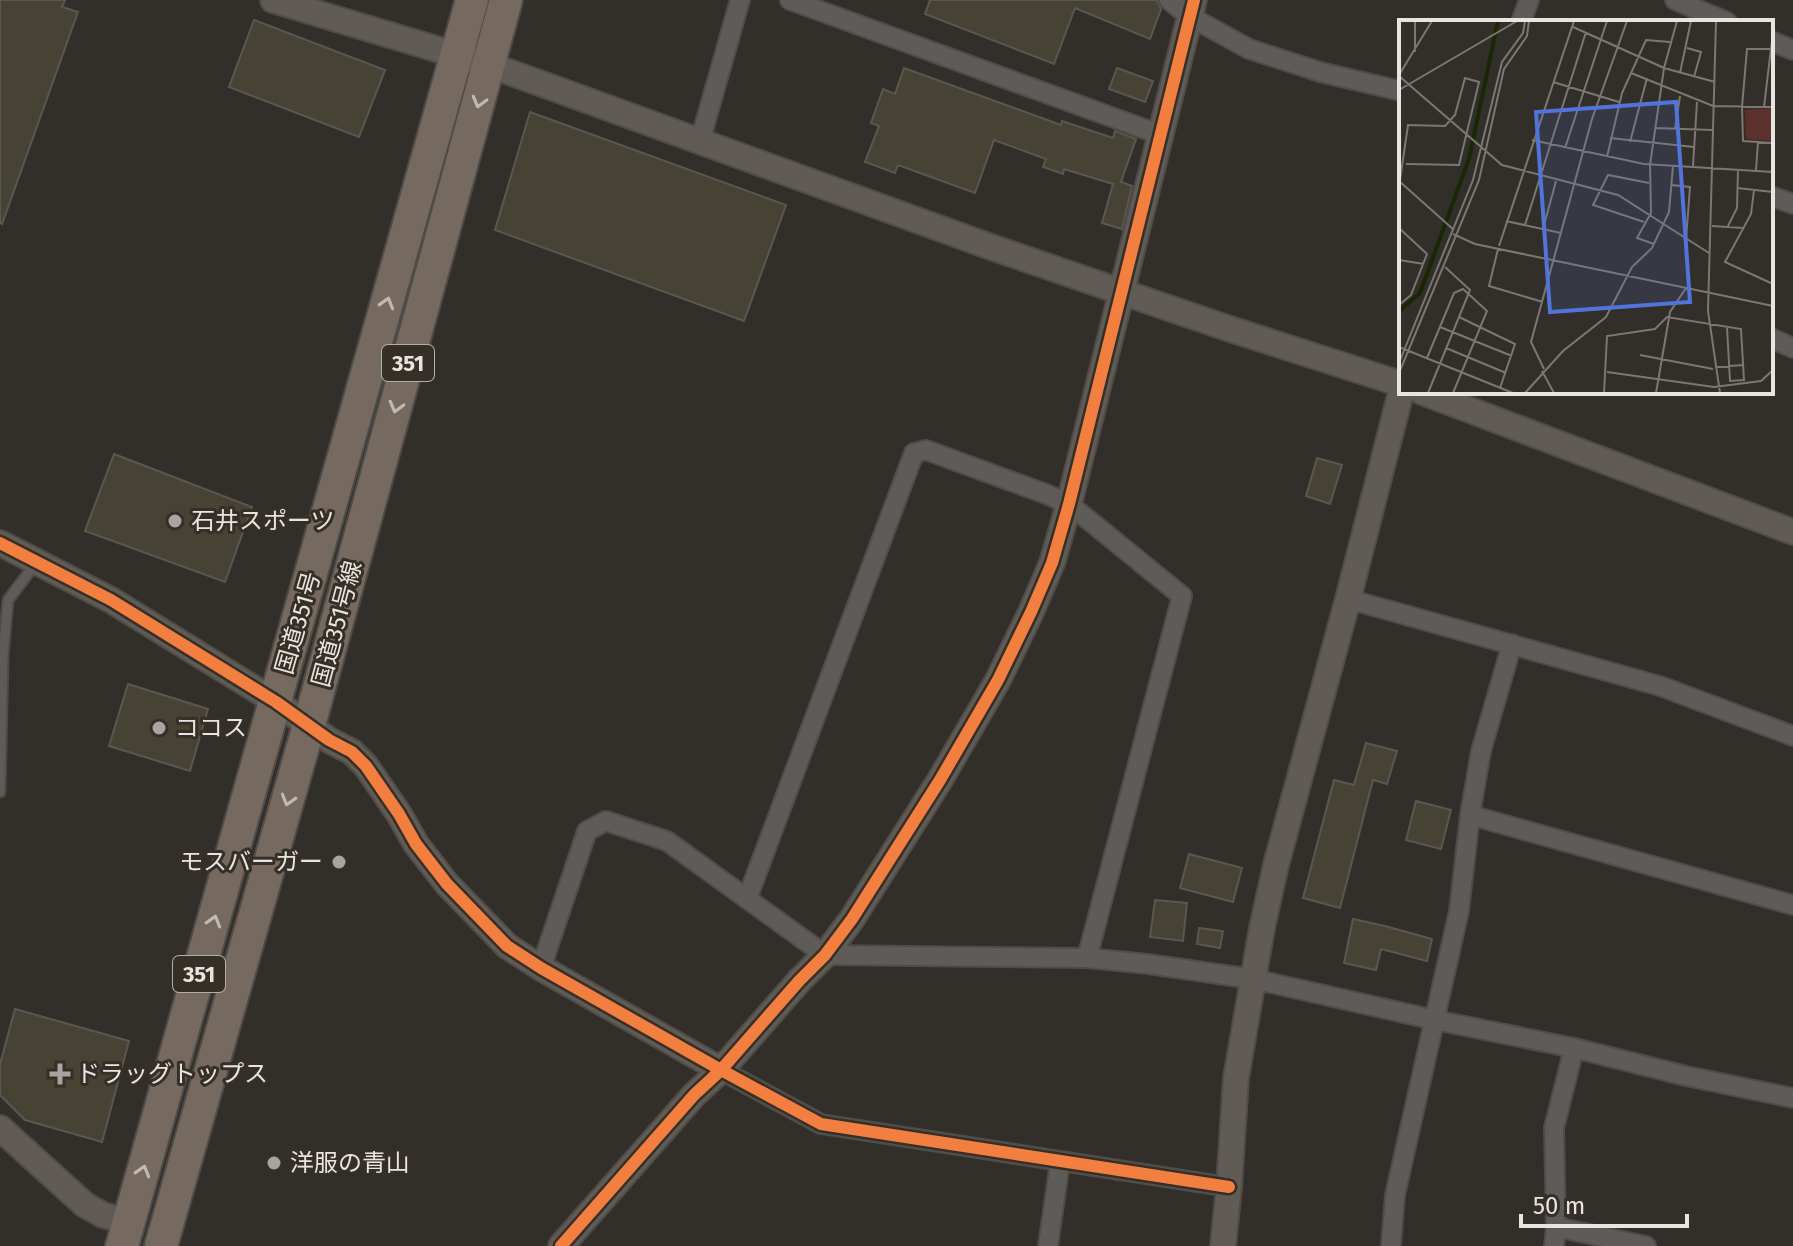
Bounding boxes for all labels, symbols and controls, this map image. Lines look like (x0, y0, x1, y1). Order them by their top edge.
inset map (1399, 20, 1773, 394)
one-way arrow (472, 95, 489, 109)
one-way arrow (378, 296, 395, 310)
road number: 351 (382, 345, 434, 381)
one-way arrow (389, 400, 406, 414)
place label: 石井スポーツ (191, 507, 335, 535)
marker: 石井スポーツ (166, 512, 184, 530)
street label: 国道351号線 (307, 558, 367, 690)
street label: 国道351号 (270, 569, 326, 677)
place label: ココス (175, 714, 247, 742)
marker: ココス (150, 719, 168, 737)
one-way arrow (281, 793, 297, 807)
place label: モスバーガー (179, 848, 323, 876)
marker: モスバーガー (330, 853, 348, 871)
one-way arrow (205, 914, 221, 928)
road number: 351 (173, 956, 225, 992)
place label: ドラッグトップス (76, 1060, 268, 1088)
marker: ドラッグトップス (51, 1065, 69, 1083)
place label: 洋服の青山 (290, 1149, 410, 1177)
marker: 洋服の青山 (265, 1154, 283, 1172)
one-way arrow (134, 1164, 151, 1178)
scale bar (1521, 1178, 1687, 1228)
text: 50 m (1533, 1192, 1585, 1220)

